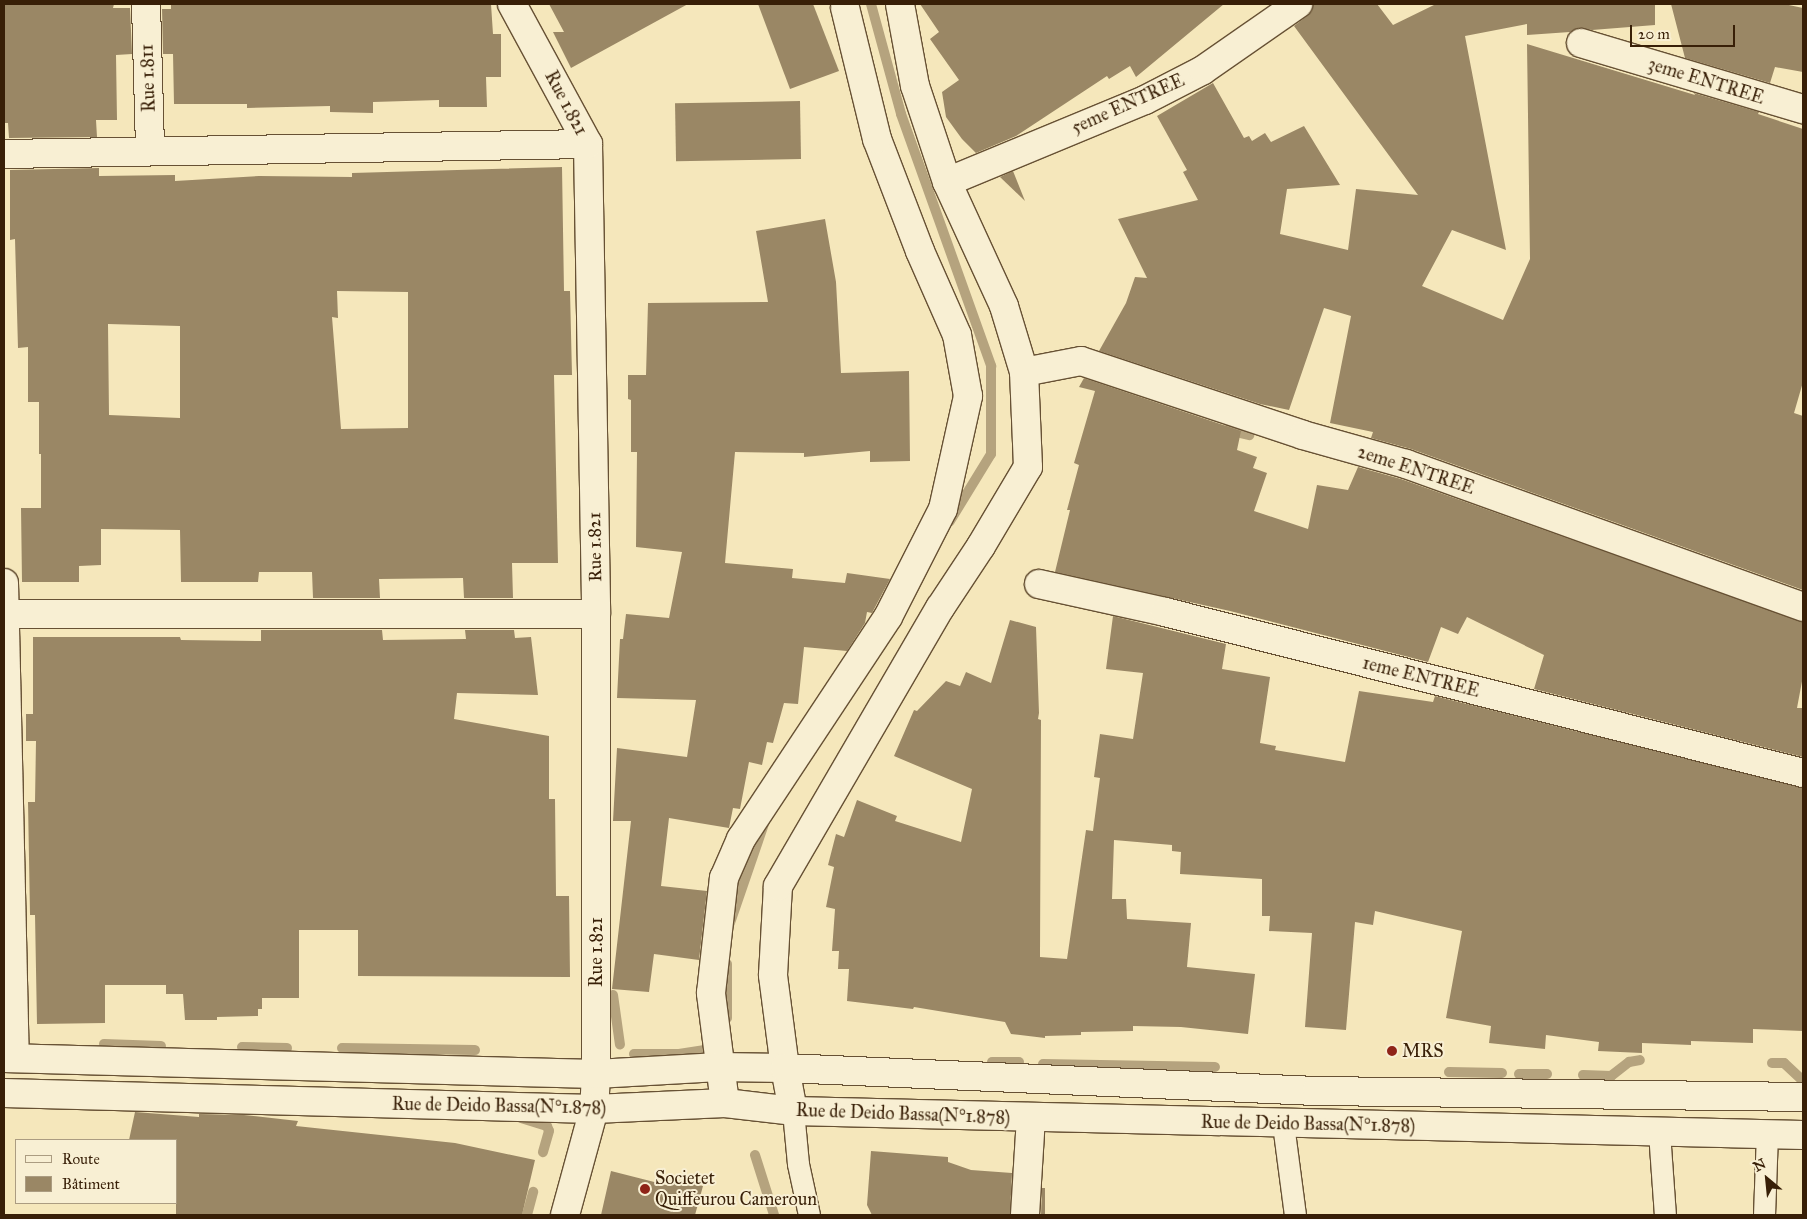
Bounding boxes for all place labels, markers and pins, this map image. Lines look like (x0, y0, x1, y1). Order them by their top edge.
place label: MRS (1402, 1040, 1444, 1062)
marker: MRS (1386, 1045, 1398, 1057)
place label: Societet Quiffeurou Cameroun (655, 1168, 817, 1210)
marker: Societet Quiffeurou Cameroun (639, 1183, 651, 1195)

